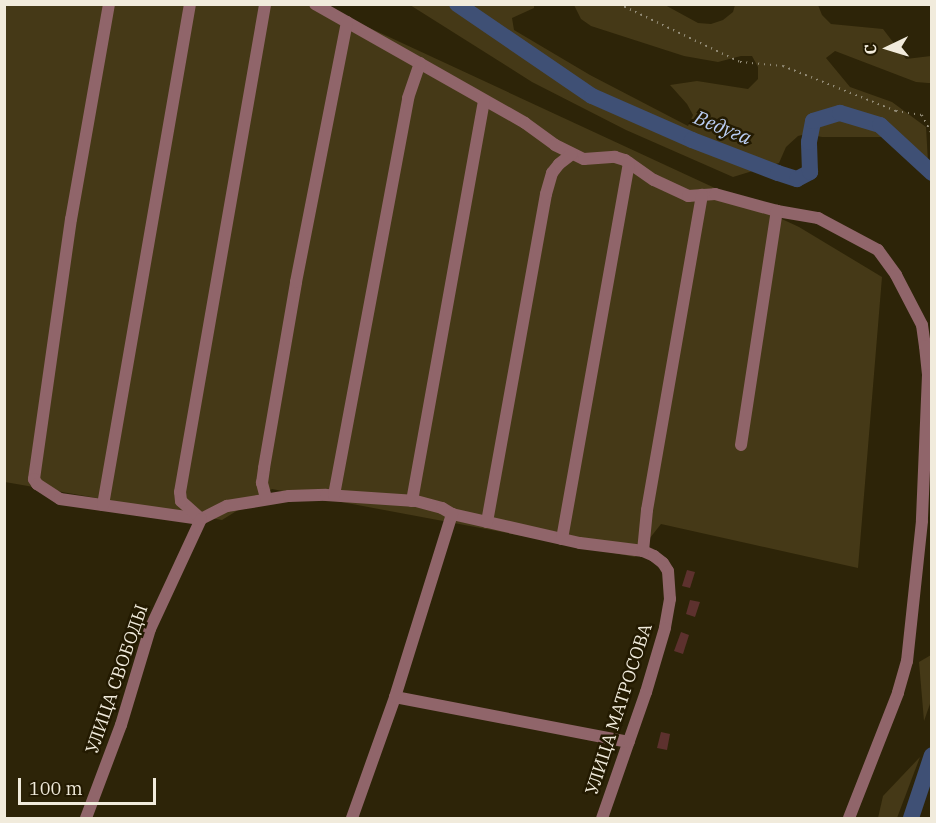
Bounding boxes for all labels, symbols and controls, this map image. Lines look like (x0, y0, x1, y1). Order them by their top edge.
north arrow (858, 18, 918, 78)
text: С (860, 43, 880, 55)
water label: Ведуга (691, 105, 755, 149)
street label: УЛИЦА СВОБОДЫ (81, 602, 153, 756)
street label: УЛИЦА МАТРОСОВА (581, 621, 657, 797)
scale bar (21, 766, 159, 804)
text: 100 m (29, 777, 83, 800)

